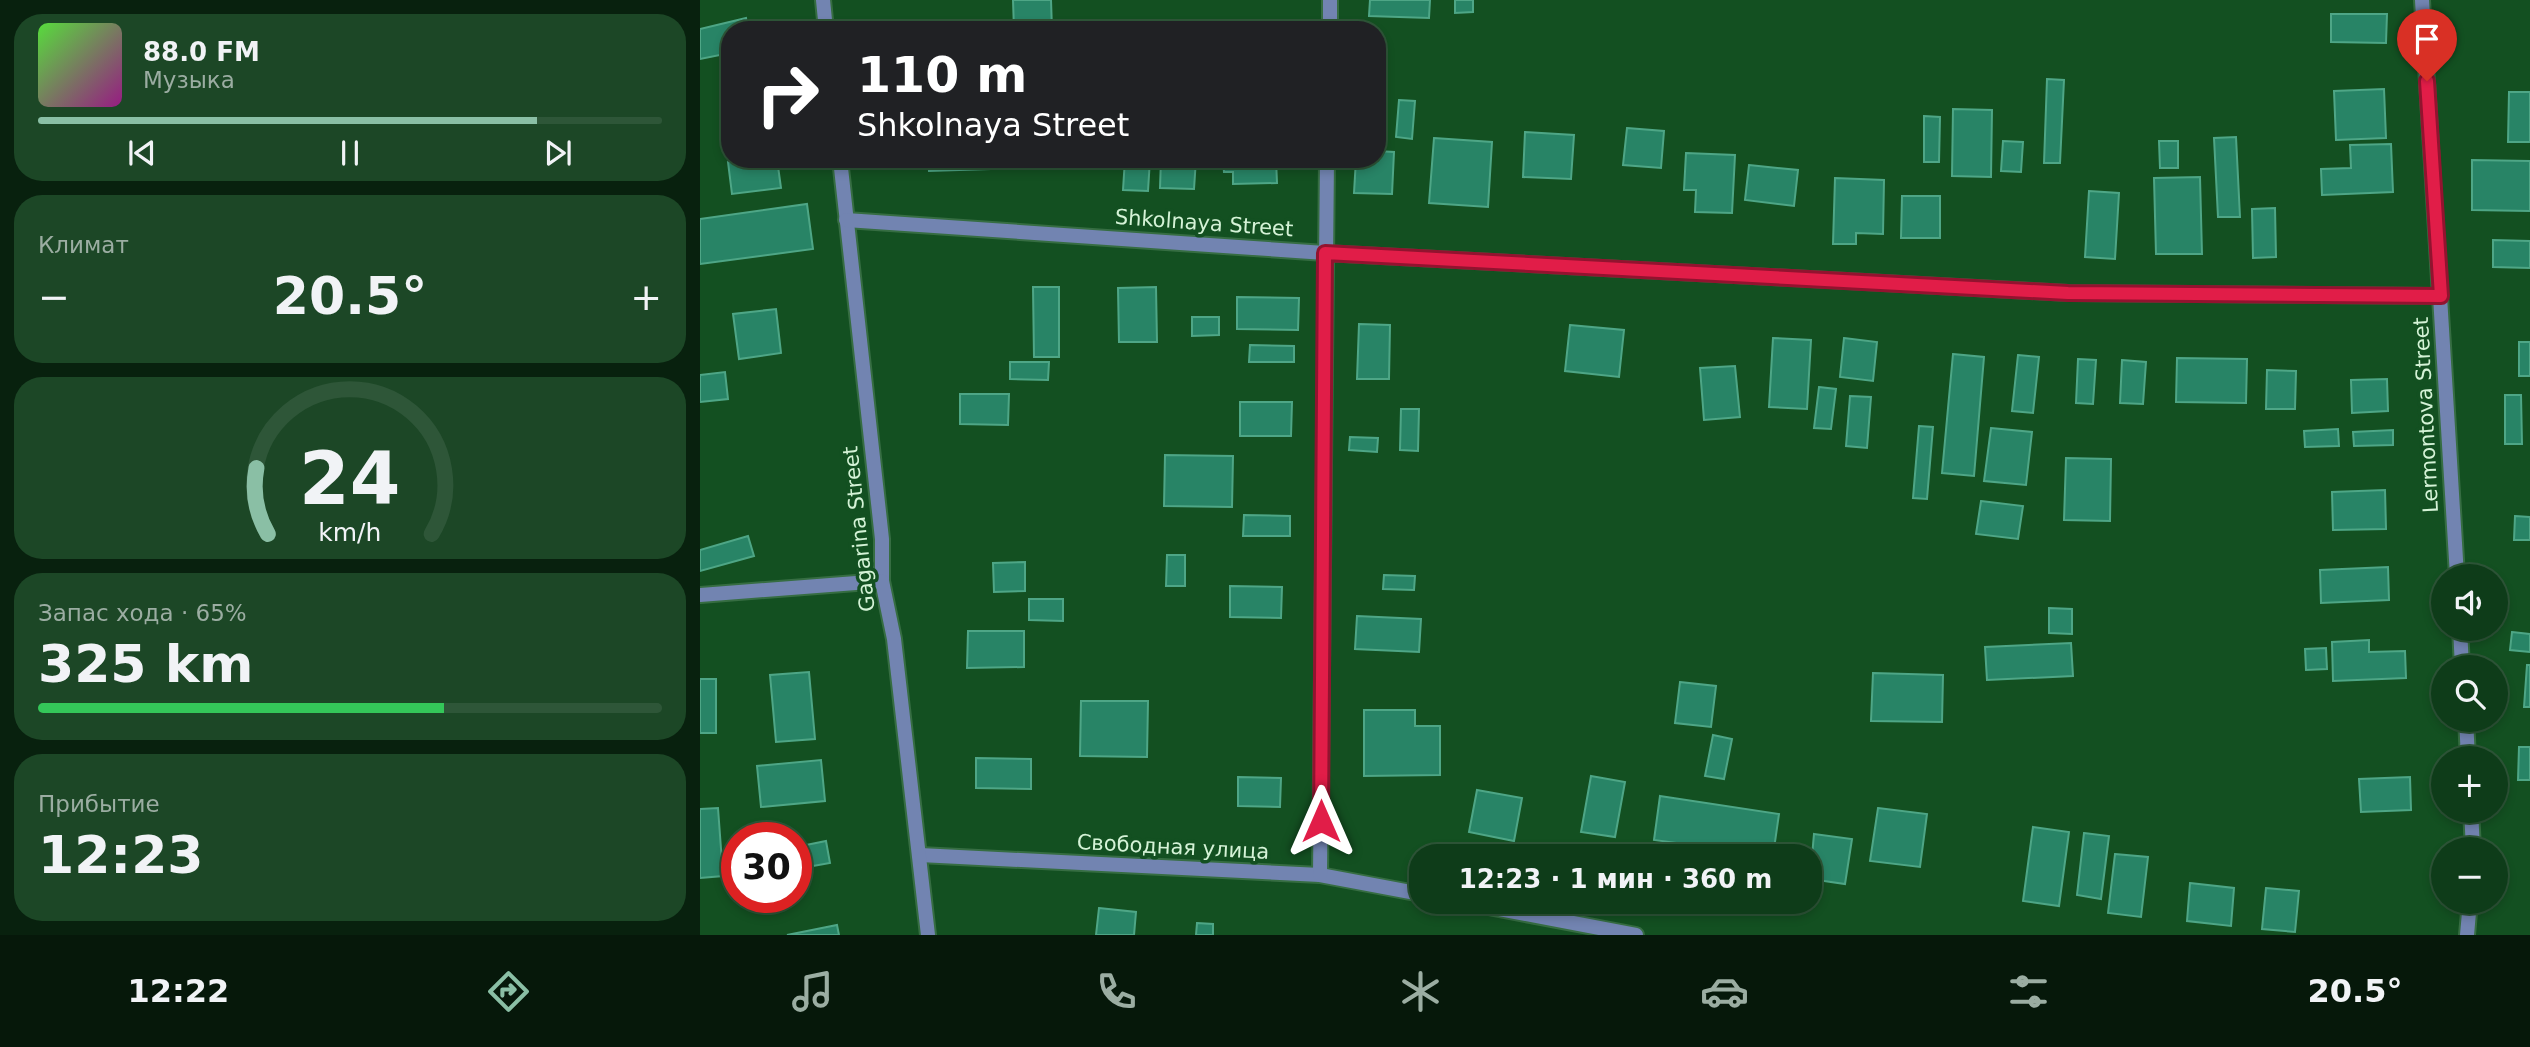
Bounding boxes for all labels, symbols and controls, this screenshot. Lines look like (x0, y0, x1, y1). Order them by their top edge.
pin (2397, 9, 2457, 81)
icon: arrive (2408, 20, 2446, 58)
text: 88.0 FM (143, 37, 260, 67)
text: 110 m (857, 47, 1027, 104)
icon: right (742, 49, 833, 140)
text: Музыка (143, 67, 235, 93)
text: Shkolnaya Street (857, 106, 1129, 144)
icon: previous (123, 134, 161, 172)
icon: pause (331, 134, 369, 172)
icon: next (539, 134, 577, 172)
street label: Shkolnaya Street (1114, 205, 1294, 241)
text: Климат (38, 232, 129, 258)
text: 20.5° (273, 266, 427, 326)
text: − (38, 275, 70, 319)
text: + (630, 275, 662, 319)
street label: Lermontova Street (2409, 317, 2443, 513)
text: 24 (299, 436, 401, 521)
street label: Gagarina Street (838, 445, 880, 613)
text: km/h (318, 517, 382, 546)
map controls (2431, 564, 2508, 914)
button: sound (2431, 564, 2508, 641)
text: Запас хода · 65% (38, 600, 247, 626)
text: 325 km (38, 634, 253, 694)
button: search (2431, 655, 2508, 732)
button: + (2431, 746, 2508, 823)
position arrow (1284, 784, 1358, 858)
text: Прибытие (38, 791, 160, 817)
speed limit sign: 30 (721, 822, 812, 913)
text: 12:23 (38, 825, 204, 885)
street label: Свободная улица (1076, 830, 1270, 864)
button: − (2431, 837, 2508, 914)
text: 12:23 · 1 мин · 360 m (1459, 864, 1772, 894)
icon: directions (484, 967, 533, 1016)
icon: music (788, 967, 837, 1016)
icon: phone (1092, 967, 1141, 1016)
icon: climate (1396, 967, 1445, 1016)
icon: car (1700, 967, 1749, 1016)
icon: filters (2004, 967, 2053, 1016)
text: 12:22 (127, 972, 229, 1010)
text: 20.5° (2308, 972, 2402, 1010)

